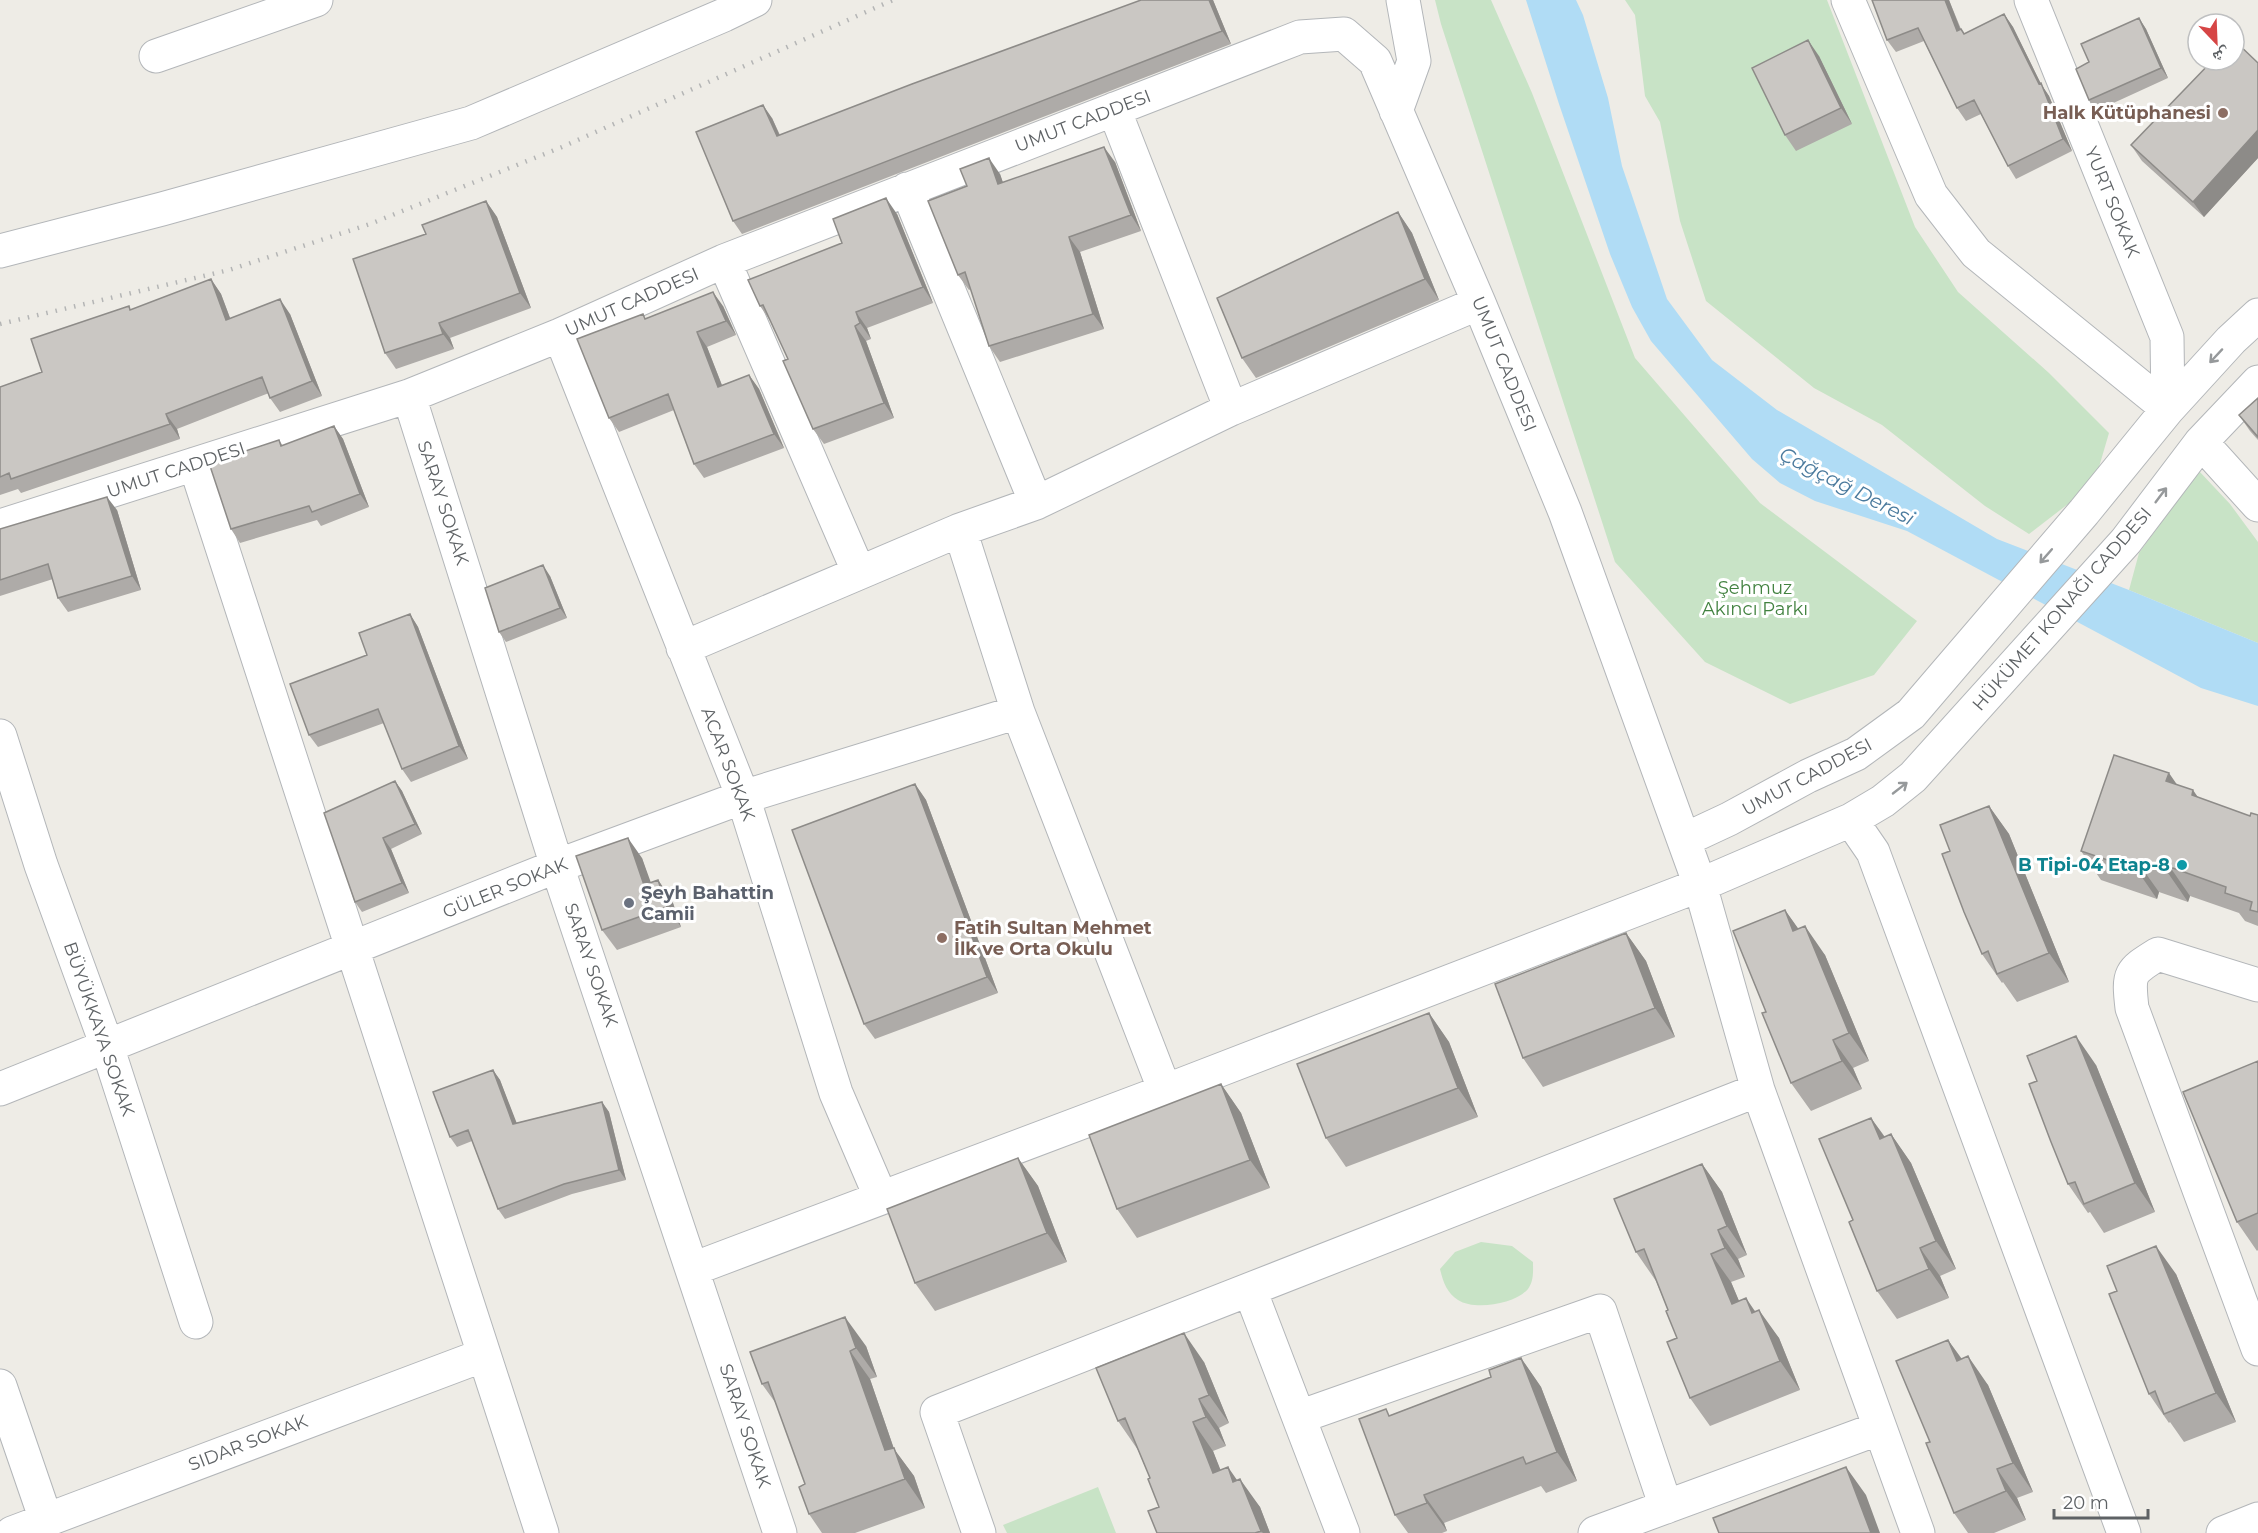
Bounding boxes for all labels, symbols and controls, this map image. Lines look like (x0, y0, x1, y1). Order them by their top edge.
north arrow (2186, 12, 2246, 72)
text: ش (2210, 43, 2233, 67)
street label: UMUT CADDESI (1012, 85, 1154, 157)
place label: Halk Kütüphanesi (2043, 102, 2211, 124)
marker: Halk Kütüphanesi (2216, 106, 2230, 120)
street label: YURT SOKAK (2080, 143, 2144, 261)
street label: UMUT CADDESI (562, 263, 702, 341)
street label: UMUT CADDESI (1467, 293, 1541, 435)
one-way arrow (2209, 348, 2223, 363)
street label: UMUT CADDESI (104, 437, 248, 503)
street label: SARAY SOKAK (413, 438, 474, 568)
water label: Çağçağ Deresi (1775, 442, 1919, 531)
one-way arrow (2155, 487, 2168, 503)
street label: HÜKÜMET KONAĞI CADDESI (1968, 503, 2156, 715)
one-way arrow (2039, 548, 2053, 563)
park label: Şehmuz Akıncı Parkı (1702, 577, 1808, 620)
street label: ACAR SOKAK (696, 704, 760, 824)
street label: UMUT CADDESI (1738, 733, 1876, 821)
one-way arrow (1892, 781, 1908, 794)
street label: GÜLER SOKAK (439, 853, 571, 923)
place label: B Tipi-04 Etap-8 (2018, 854, 2170, 876)
marker: B Tipi-04 Etap-8 (2175, 858, 2189, 872)
place label: Şeyh Bahattin Camii (641, 882, 774, 925)
marker: Şeyh Bahattin Camii (622, 896, 636, 910)
street label: SARAY SOKAK (560, 900, 623, 1030)
place label: Fatih Sultan Mehmet İlk ve Orta Okulu (954, 917, 1152, 960)
marker: Fatih Sultan Mehmet İlk ve Orta Okulu (935, 931, 949, 945)
street label: BÜYÜKKAYA SOKAK (59, 939, 139, 1119)
street label: SARAY SOKAK (715, 1361, 776, 1491)
street label: SIDAR SOKAK (185, 1410, 311, 1476)
scale bar (2054, 1482, 2148, 1520)
text: 20 m (2063, 1492, 2109, 1514)

